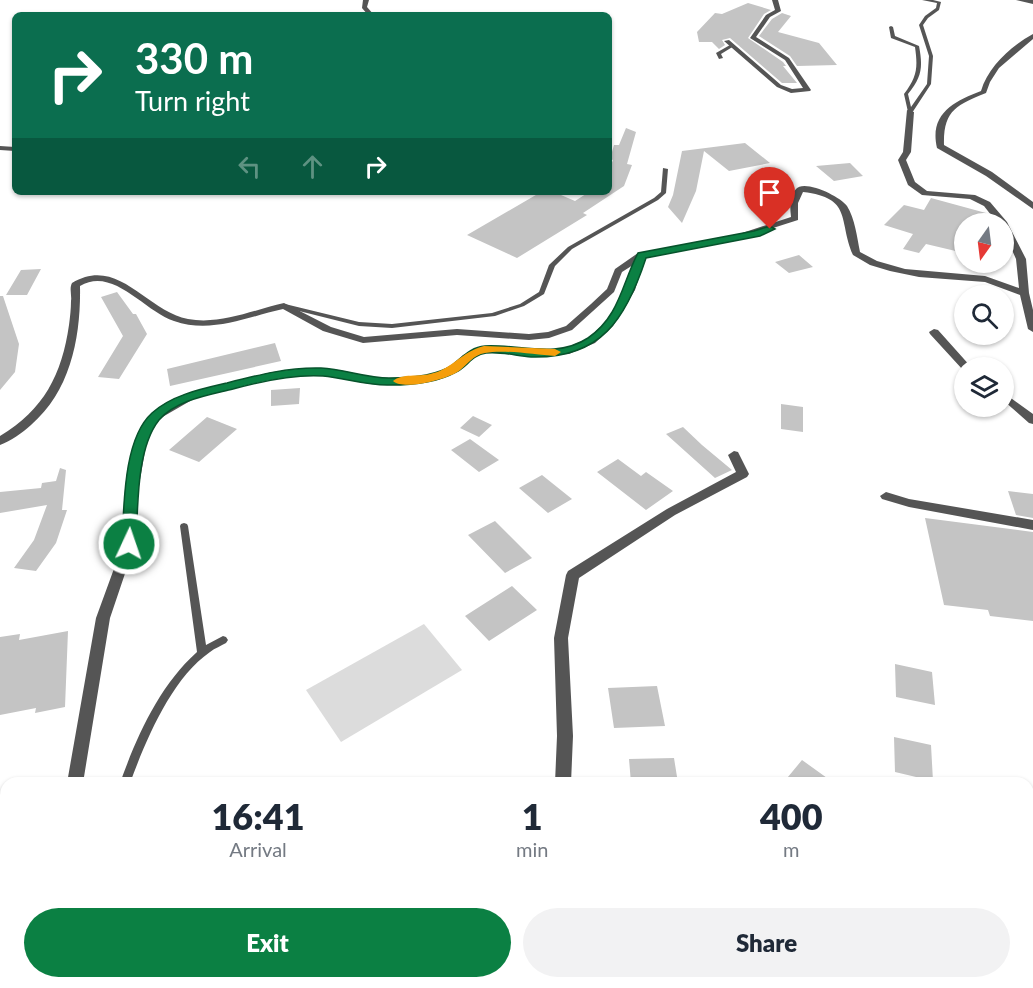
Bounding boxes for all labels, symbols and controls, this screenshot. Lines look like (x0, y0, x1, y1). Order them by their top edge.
text: 330 m (135, 33, 253, 83)
icon: right (36, 36, 114, 114)
text: Turn right (135, 84, 250, 117)
icon: left (233, 150, 266, 183)
icon: ahead (296, 150, 329, 183)
icon: right (359, 150, 392, 183)
pin (744, 167, 795, 229)
icon: arrive (753, 176, 786, 209)
north arrow (954, 213, 1014, 273)
map controls (954, 213, 1014, 417)
button: search (954, 285, 1014, 345)
button: layers (954, 357, 1014, 417)
position arrow (97, 512, 161, 576)
text: 16:41 (211, 794, 305, 838)
text: 1 (522, 794, 543, 838)
text: 400 (760, 794, 823, 838)
text: Arrival (229, 837, 287, 861)
text: min (516, 837, 548, 861)
text: m (783, 837, 799, 861)
button: Exit (24, 908, 511, 977)
button: Share (523, 908, 1010, 977)

